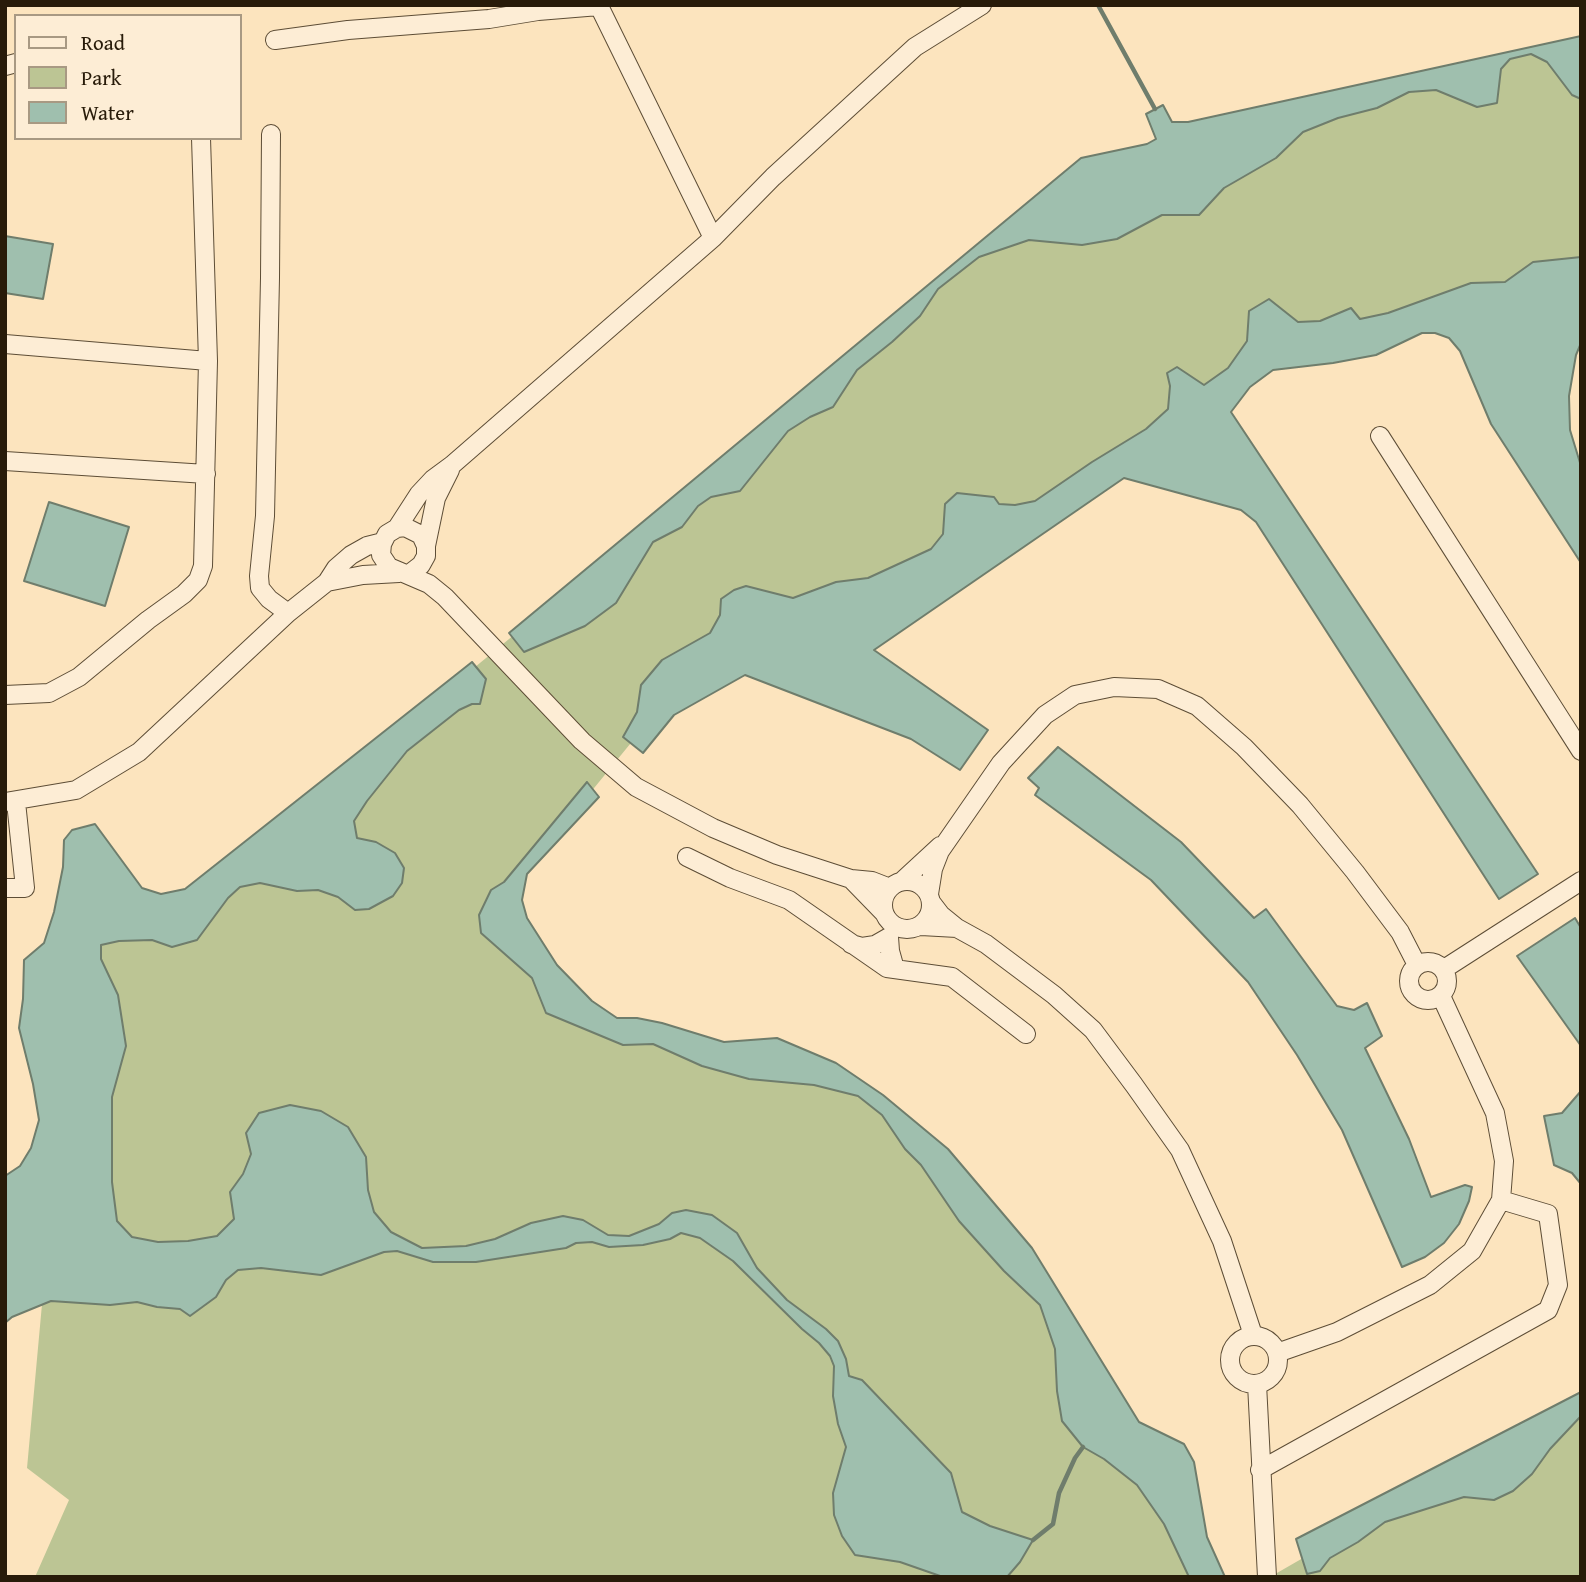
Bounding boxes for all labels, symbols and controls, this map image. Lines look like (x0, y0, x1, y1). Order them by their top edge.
legend (14, 14, 242, 140)
text: Road (81, 27, 125, 58)
text: Park (81, 62, 122, 93)
text: Water (81, 97, 134, 128)

